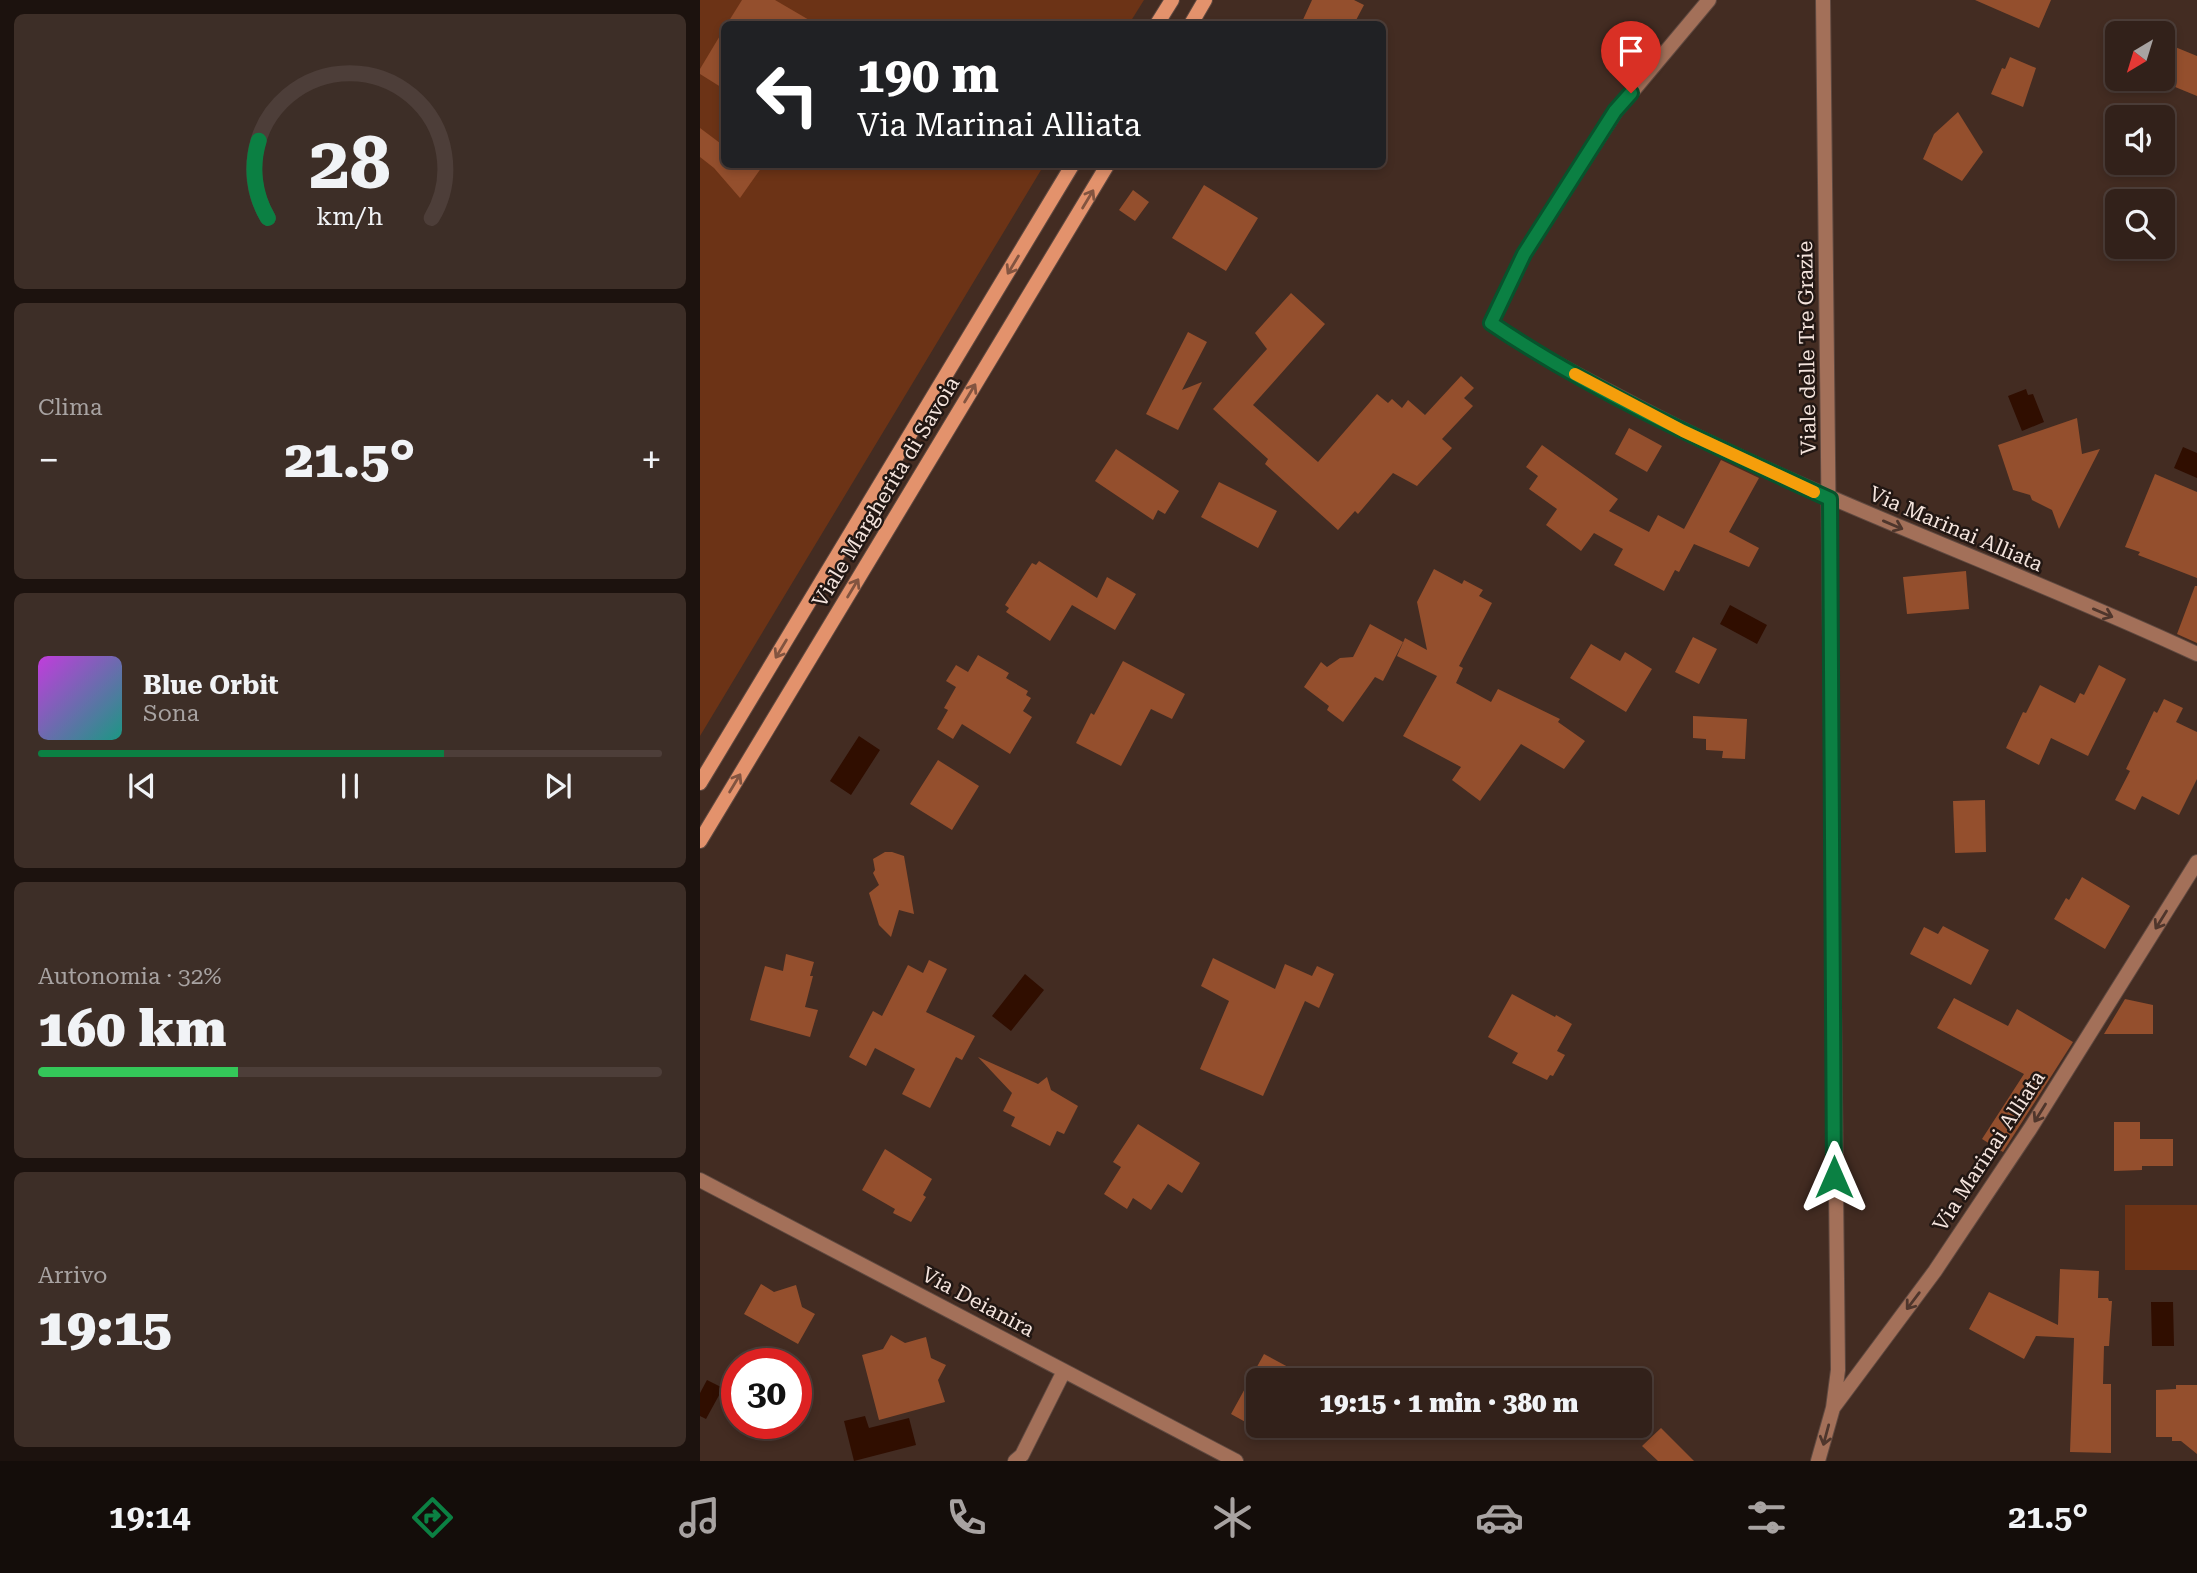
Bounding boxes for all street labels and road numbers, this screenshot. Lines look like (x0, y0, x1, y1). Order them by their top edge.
street label: Viale delle Tre Grazie (1793, 241, 1821, 455)
street label: Viale Margherita di Savoia (808, 372, 965, 612)
street label: Via Marinai Alliata (1865, 482, 2047, 577)
street label: Via Marinai Alliata (1928, 1066, 2050, 1236)
street label: Via Deianira (918, 1262, 1039, 1342)

